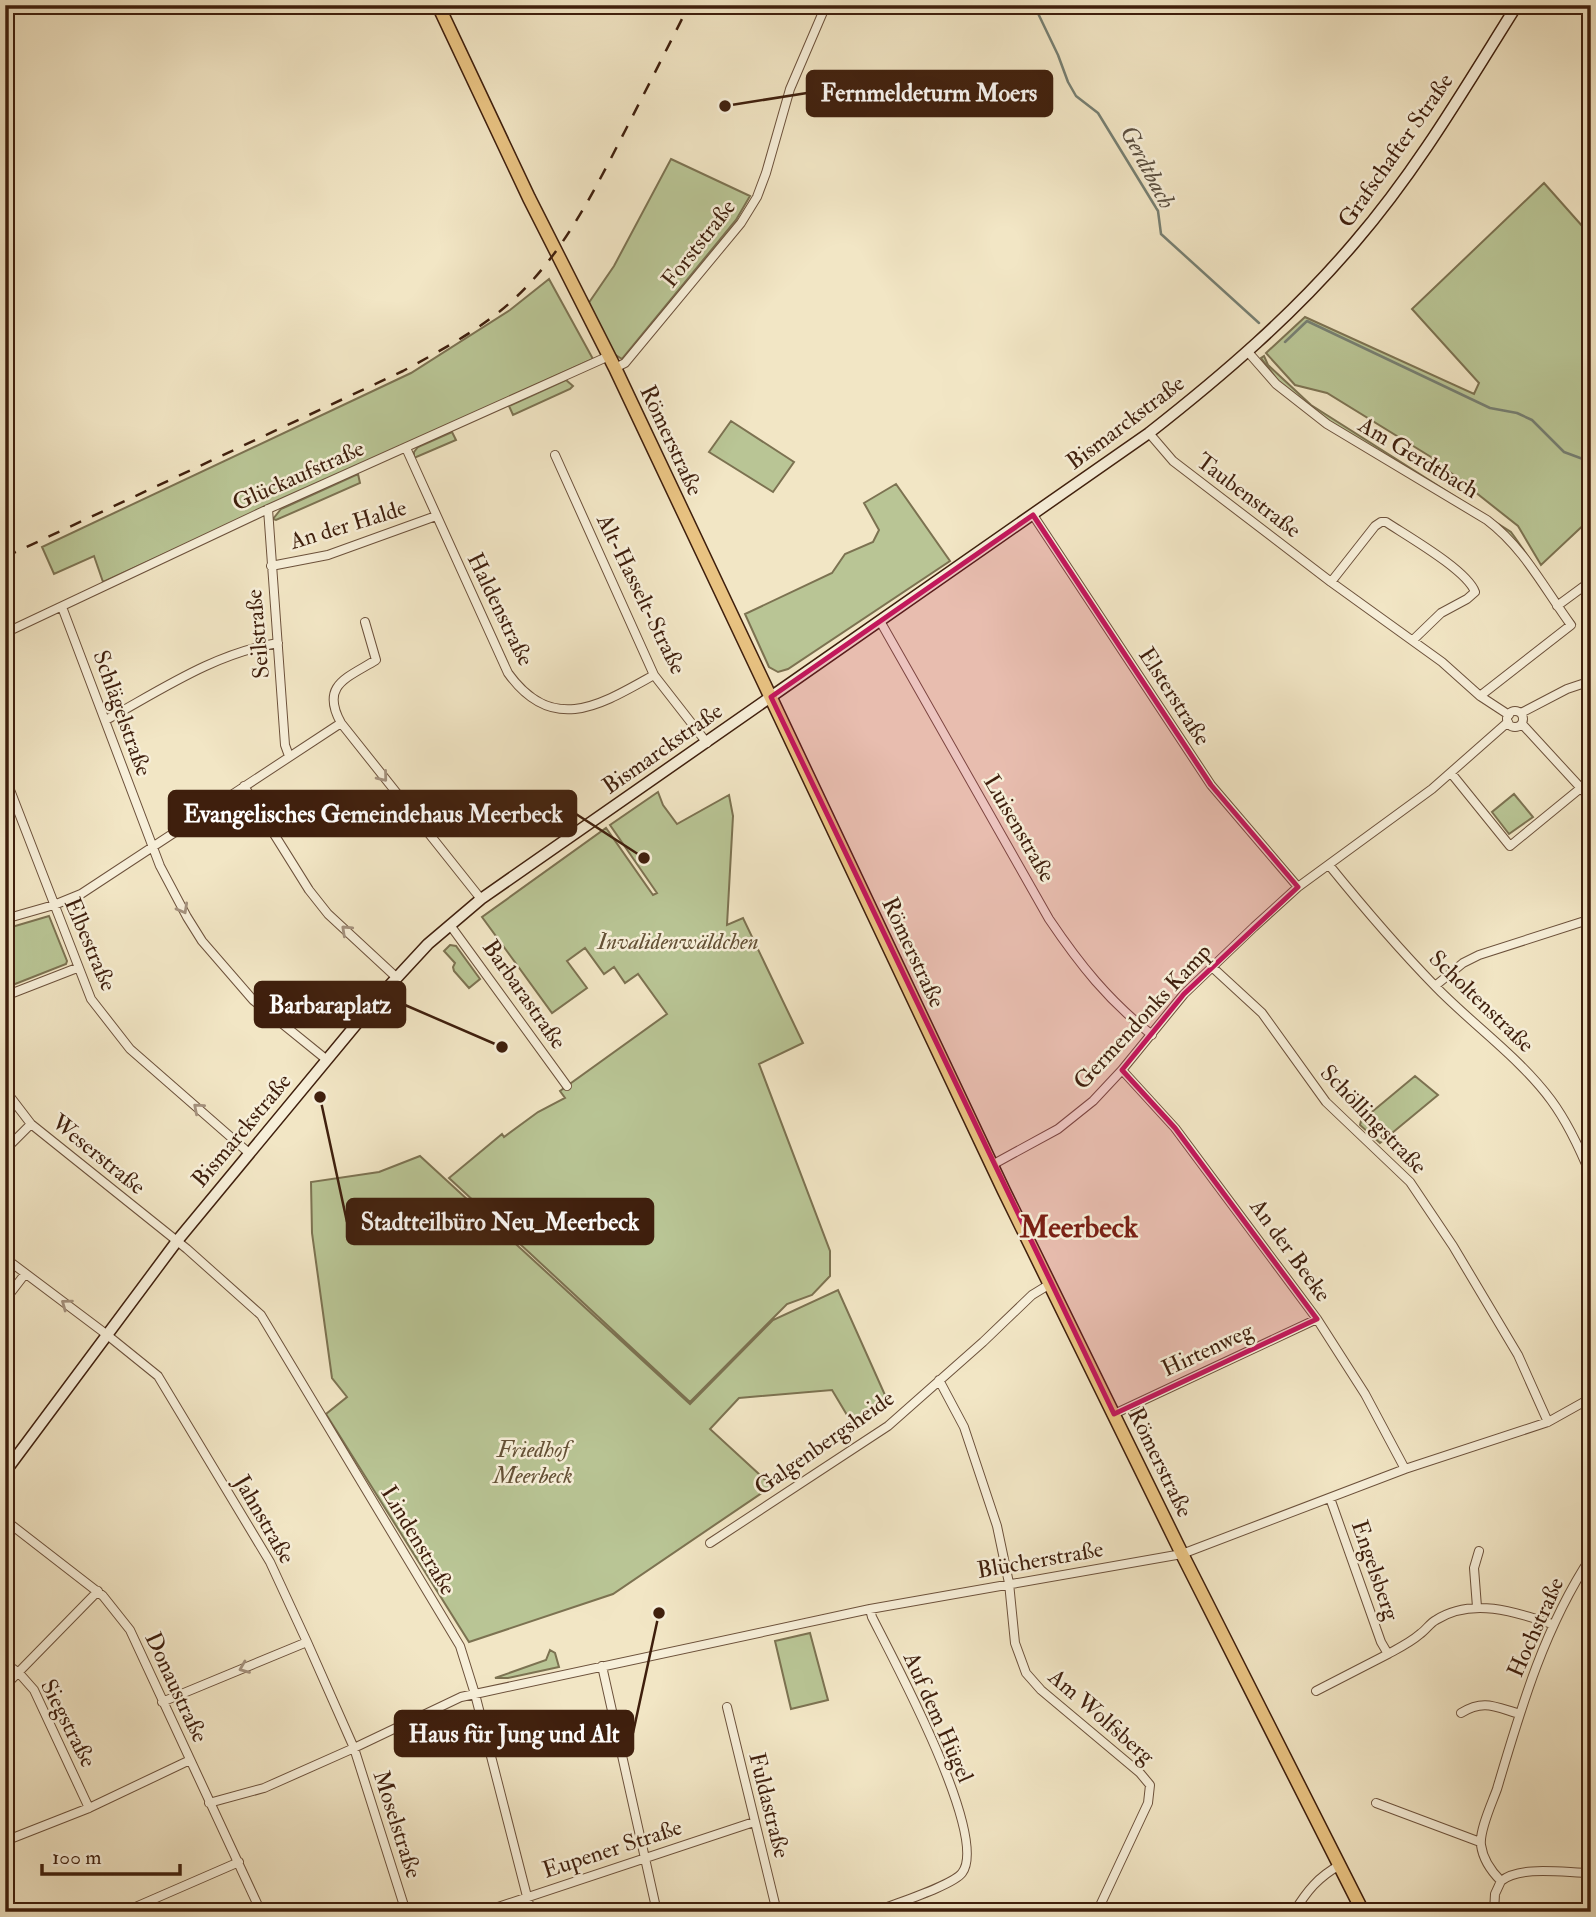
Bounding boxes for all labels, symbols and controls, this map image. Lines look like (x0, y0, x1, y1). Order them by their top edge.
street label: Grafschafter Straße (1331, 67, 1460, 233)
callout: Fernmeldeturm Moers (807, 71, 1052, 116)
text: Fernmeldeturm Moers (821, 78, 1037, 109)
water label: Gerdtbach (1113, 120, 1183, 215)
street label: Forststraße (655, 193, 742, 293)
street label: Bismarckstraße (1061, 368, 1190, 476)
street label: Römerstraße (633, 380, 710, 500)
street label: Am Gerdtbach (1352, 410, 1484, 505)
street label: Glückaufstraße (228, 433, 369, 517)
street label: Taubenstraße (1190, 447, 1307, 545)
street label: An der Halde (285, 493, 410, 556)
street label: Alt-Hasselt-Straße (590, 509, 693, 679)
street label: Haldenstraße (461, 548, 541, 671)
street label: Seilstraße (239, 588, 276, 680)
street label: Elsterstraße (1132, 642, 1217, 751)
street label: Schlägelstraße (86, 646, 159, 780)
street label: Bismarckstraße (597, 696, 728, 801)
one-way arrow (375, 769, 388, 781)
street label: Luisenstraße (977, 769, 1062, 888)
callout: Evangelisches Gemeindehaus Meerbeck (169, 791, 576, 836)
text: Evangelisches Gemeindehaus Meerbeck (183, 799, 563, 830)
street label: Römerstraße (875, 892, 952, 1012)
street label: Elbestraße (58, 893, 123, 996)
one-way arrow (175, 902, 188, 914)
one-way arrow (341, 926, 354, 939)
park label: Invalidenwäldchen (596, 927, 759, 956)
street label: Barbarastraße (476, 934, 573, 1055)
street label: Germendonks Kamp (1067, 937, 1218, 1096)
street label: Scholtenstraße (1423, 944, 1541, 1059)
callout: Barbaraplatz (255, 982, 405, 1027)
text: Barbaraplatz (269, 990, 392, 1021)
street label: Schöllingstraße (1314, 1058, 1434, 1181)
street label: Bismarckstraße (185, 1067, 298, 1193)
one-way arrow (193, 1104, 206, 1116)
street label: Weserstraße (45, 1107, 152, 1201)
street label: An der Beeke (1243, 1192, 1338, 1308)
callout: Stadtteilbüro Neu_Meerbeck (347, 1199, 653, 1244)
text: Stadtteilbüro Neu_Meerbeck (361, 1207, 640, 1238)
district label: Meerbeck (1019, 1209, 1139, 1246)
one-way arrow (61, 1300, 74, 1312)
street label: Hirtenweg (1157, 1315, 1258, 1383)
street label: Galgenbergsheide (749, 1383, 900, 1501)
street label: Römerstraße (1122, 1403, 1200, 1522)
park label: Friedhof Meerbeck (491, 1435, 574, 1490)
street label: Jahnstraße (227, 1469, 302, 1569)
street label: Lindenstraße (375, 1480, 463, 1601)
street label: Engelsberg (1345, 1516, 1406, 1625)
street label: Blücherstraße (975, 1534, 1106, 1585)
street label: Hochstraße (1501, 1572, 1570, 1682)
street label: Donaustraße (138, 1627, 215, 1747)
street label: Auf dem Hügel (896, 1647, 980, 1787)
one-way arrow (239, 1660, 251, 1674)
street label: Am Wolfsberg (1042, 1662, 1161, 1771)
street label: Siegstraße (34, 1674, 103, 1772)
callout: Haus für Jung und Alt (395, 1711, 633, 1756)
text: Haus für Jung und Alt (409, 1719, 620, 1750)
street label: Fuldastraße (742, 1749, 797, 1861)
street label: Moselstraße (366, 1767, 429, 1882)
street label: Eupener Straße (539, 1812, 686, 1886)
scale bar (42, 1833, 180, 1877)
text: 100 m (52, 1844, 102, 1871)

